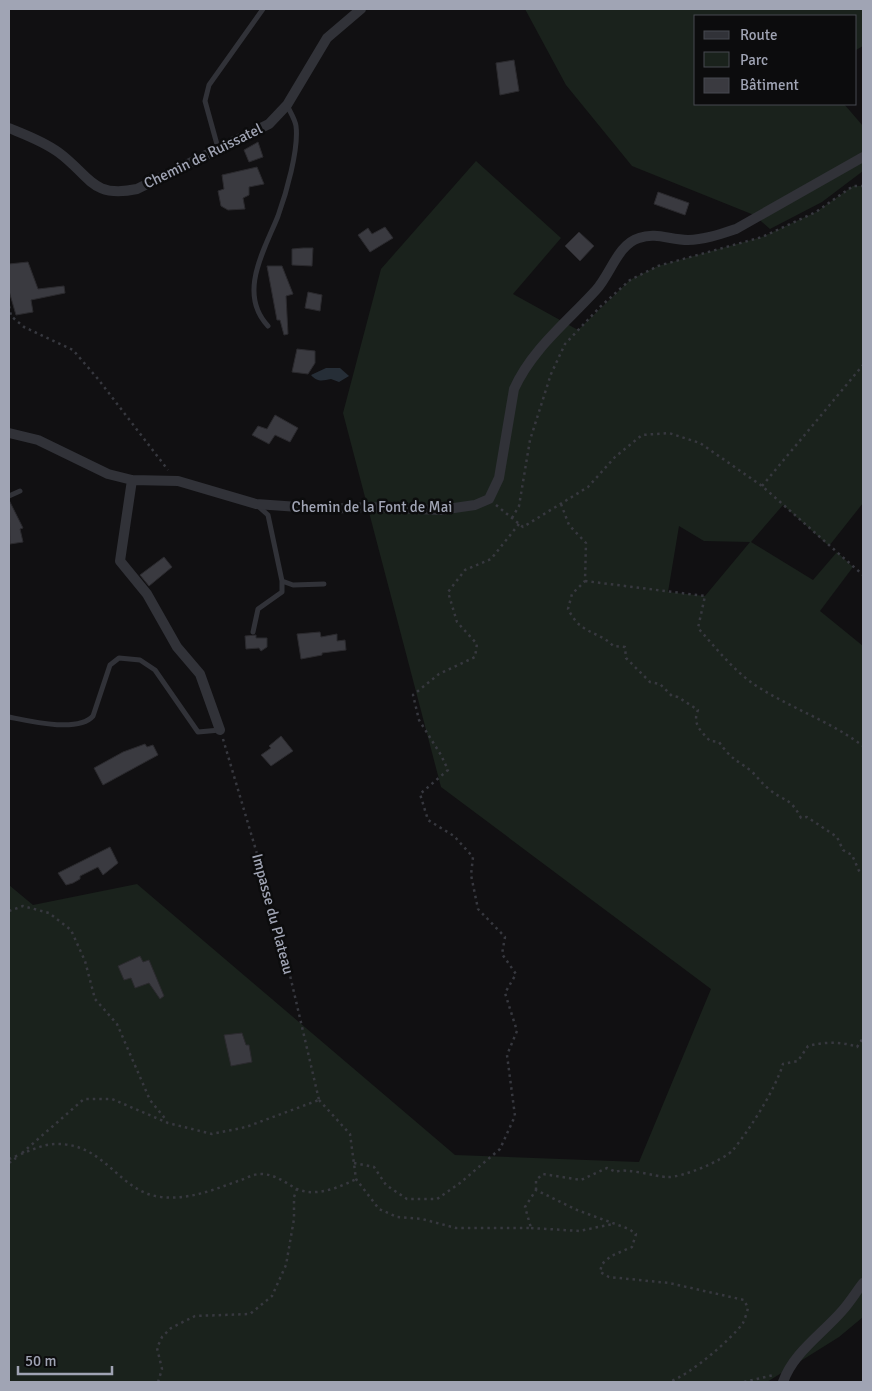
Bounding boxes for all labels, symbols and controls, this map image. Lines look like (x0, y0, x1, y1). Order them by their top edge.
legend (694, 15, 857, 105)
text: Route (740, 26, 777, 44)
text: Parc (740, 51, 768, 69)
text: Bâtiment (740, 76, 799, 94)
street label: Chemin de Ruissatel (141, 120, 265, 192)
street label: Chemin de la Font de Mai (292, 498, 452, 516)
street label: Impasse du Plateau (248, 852, 298, 976)
scale bar (18, 1344, 111, 1376)
text: 50 m (25, 1352, 56, 1370)

